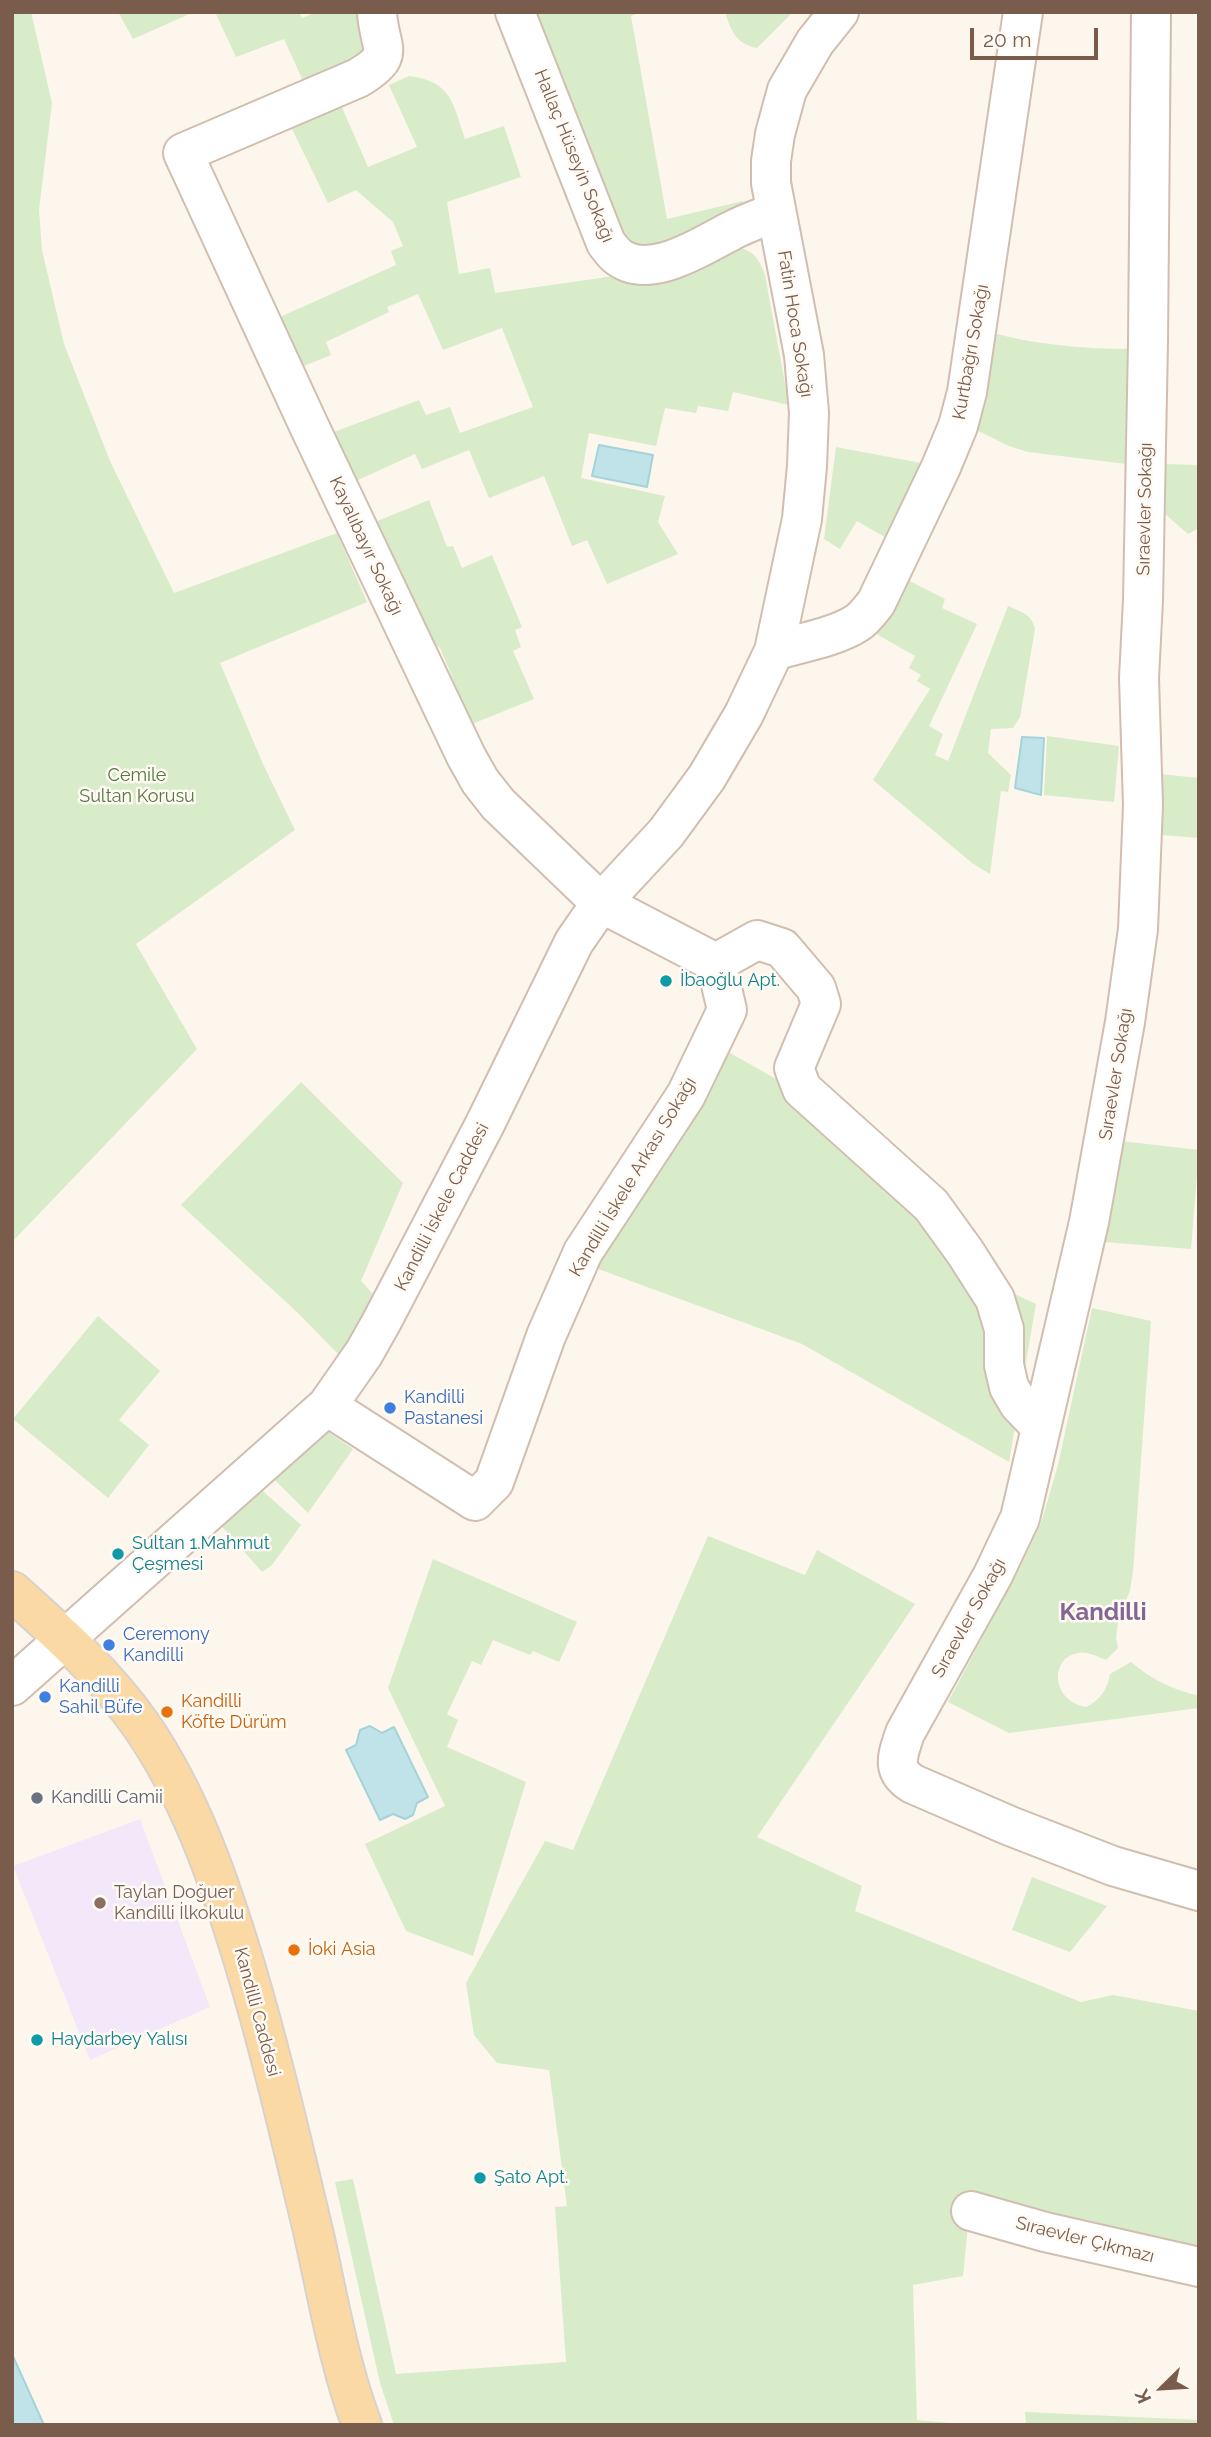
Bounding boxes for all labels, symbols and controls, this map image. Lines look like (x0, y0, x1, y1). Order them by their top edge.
scale bar (973, 14, 1101, 58)
text: 20 m (983, 27, 1031, 52)
street label: Hallaç Hüseyin Sokağı (529, 66, 619, 246)
street label: Fatin Hoca Sokağı (773, 249, 817, 399)
street label: Kurtbağrı Sokağı (948, 283, 994, 421)
street label: Sıraevler Sokağı (1133, 442, 1157, 576)
street label: Kayalıbayır Sokağı (324, 473, 408, 619)
park label: Cemile Sultan Korusu (79, 765, 195, 808)
place label: İbaoğlu Apt. (680, 970, 780, 992)
marker: İbaoğlu Apt. (658, 973, 674, 989)
street label: Sıraevler Sokağı (1095, 1007, 1137, 1141)
street label: Kandilli İskele Arkası Sokağı (565, 1073, 701, 1281)
street label: Kandilli İskele Caddesi (390, 1119, 494, 1295)
place label: Kandilli Pastanesi (404, 1387, 483, 1430)
marker: Kandilli Pastanesi (382, 1400, 398, 1416)
place label: Sultan 1.Mahmut Çeşmesi (132, 1533, 270, 1576)
marker: Sultan 1.Mahmut Çeşmesi (110, 1546, 126, 1562)
street label: Sıraevler Sokağı (927, 1555, 1011, 1681)
district label: Kandilli (1059, 1599, 1147, 1627)
place label: Ceremony Kandilli (123, 1624, 210, 1666)
marker: Ceremony Kandilli (101, 1637, 117, 1653)
place label: Kandilli Sahil Büfe (59, 1676, 143, 1718)
marker: Kandilli Sahil Büfe (37, 1689, 53, 1705)
place label: Kandilli Köfte Dürüm (181, 1691, 287, 1734)
marker: Kandilli Köfte Dürüm (159, 1704, 175, 1720)
place label: Kandilli Camii (51, 1787, 163, 1809)
marker: Kandilli Camii (29, 1790, 45, 1806)
place label: Taylan Doğuer Kandilli İlkokulu (114, 1882, 244, 1924)
marker: Taylan Doğuer Kandilli İlkokulu (92, 1895, 108, 1911)
place label: İoki Asia (308, 1939, 376, 1961)
marker: İoki Asia (286, 1942, 302, 1958)
street label: Kandilli Caddesi (229, 1945, 285, 2079)
place label: Haydarbey Yalısı (51, 2029, 188, 2051)
marker: Haydarbey Yalısı (29, 2032, 45, 2048)
place label: Şato Apt. (494, 2167, 568, 2189)
marker: Şato Apt. (472, 2170, 488, 2186)
street label: Sıraevler Çıkmazı (1013, 2212, 1157, 2268)
north arrow (1127, 2353, 1197, 2423)
text: K (1130, 2386, 1155, 2407)

